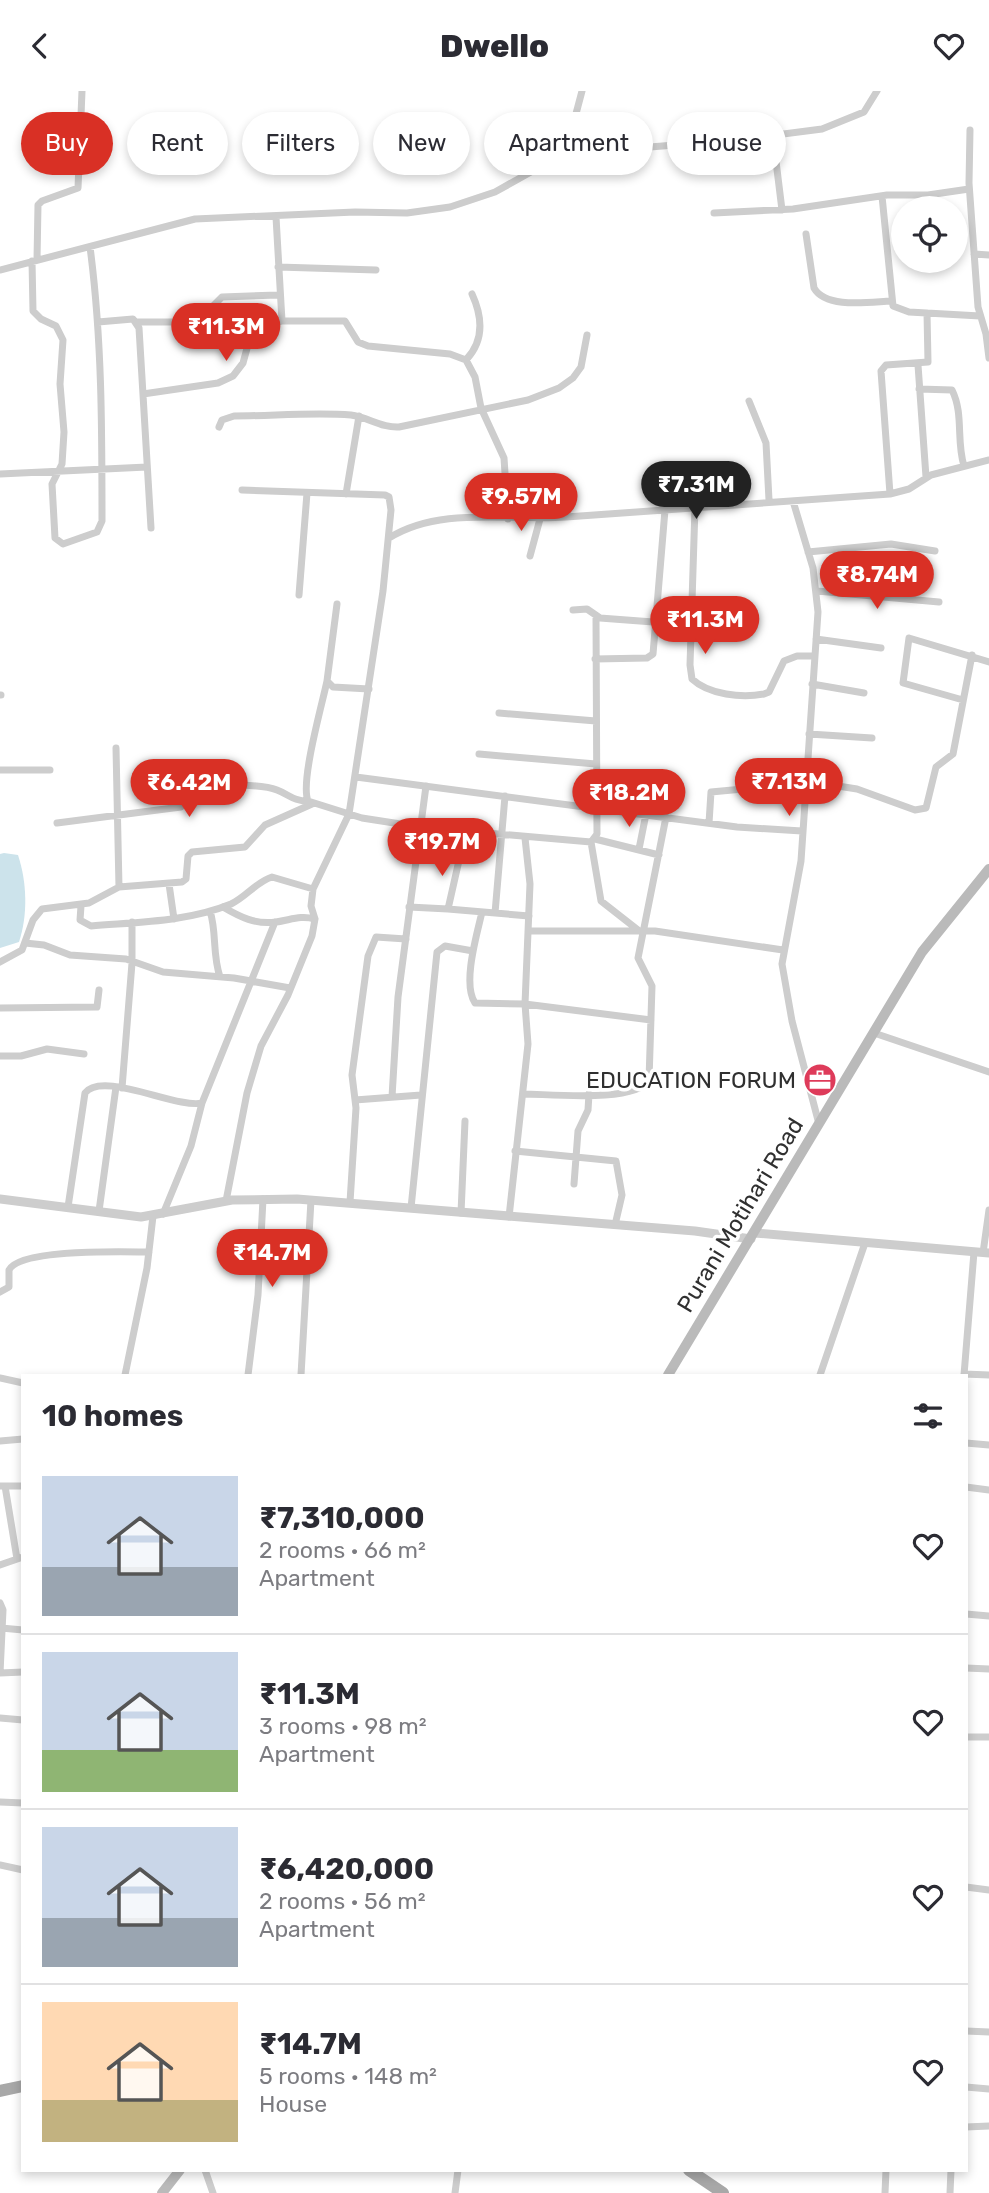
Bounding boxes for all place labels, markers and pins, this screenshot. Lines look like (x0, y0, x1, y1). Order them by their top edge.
pin: ₹11.3M (169, 303, 283, 363)
pin: ₹7.31M (639, 461, 753, 521)
pin: ₹9.57M (464, 473, 578, 533)
pin: ₹8.74M (820, 552, 934, 611)
pin: ₹11.3M (648, 596, 762, 656)
pin: ₹6.42M (132, 759, 246, 819)
pin: ₹7.13M (732, 759, 846, 818)
pin: ₹18.2M (572, 769, 686, 829)
pin: ₹19.7M (385, 819, 499, 878)
office icon: EDUCATION FORUM (801, 1061, 839, 1099)
place label: EDUCATION FORUM (586, 1066, 796, 1094)
pin: ₹14.7M (215, 1229, 329, 1289)

